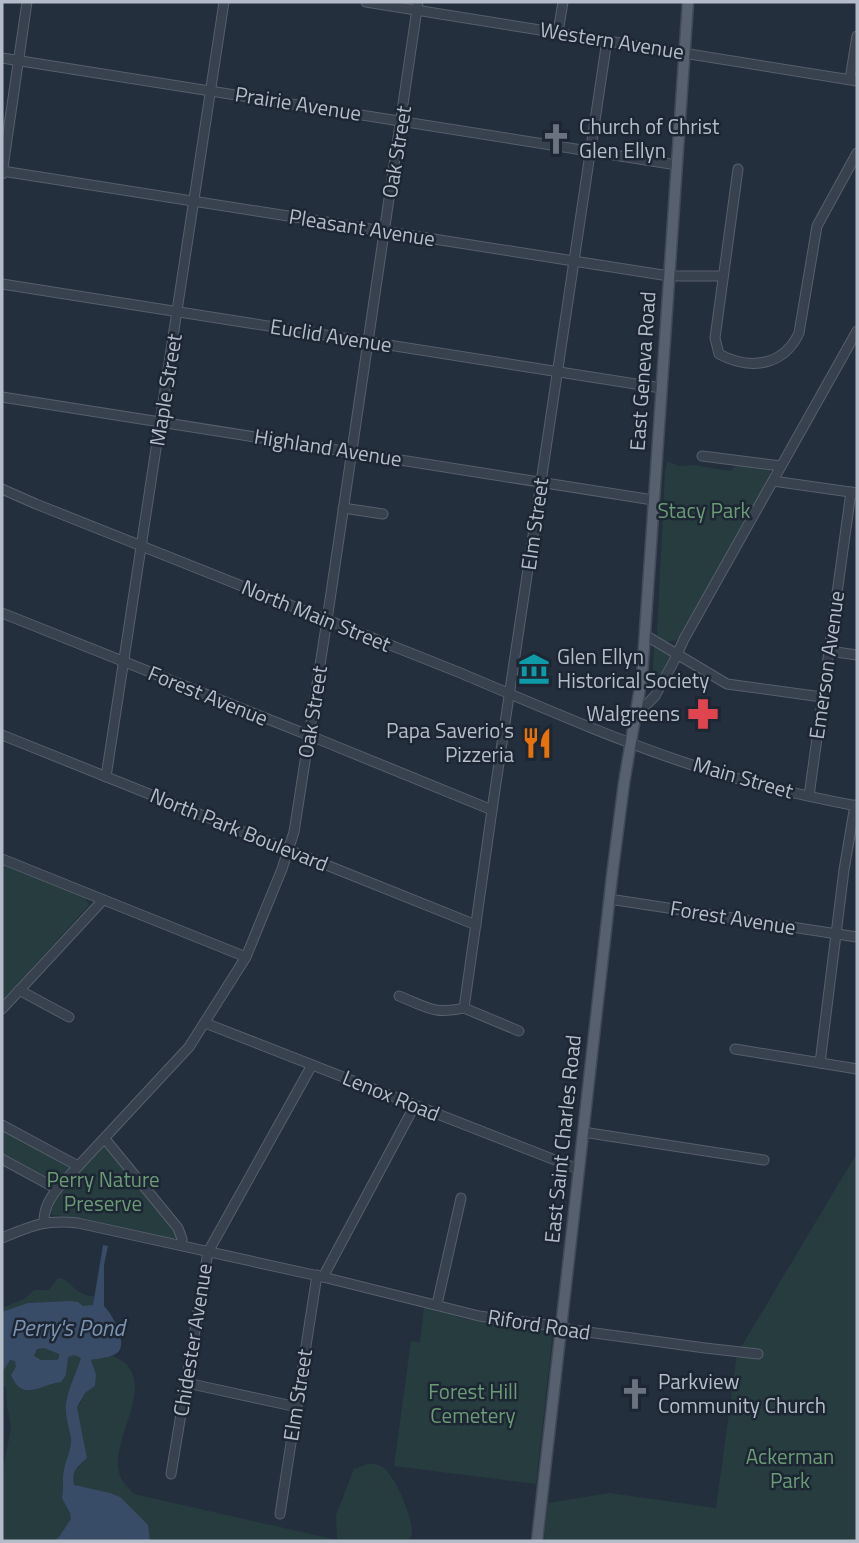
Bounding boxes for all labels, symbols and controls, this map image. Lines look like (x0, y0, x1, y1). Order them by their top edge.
street label: Western Avenue (538, 13, 686, 67)
street label: Prairie Avenue (233, 77, 364, 129)
street label: Oak Street (373, 103, 419, 200)
place label: Church of Christ Glen Ellyn (579, 110, 720, 166)
church icon: Church of Christ Glen Ellyn (539, 122, 573, 156)
street label: Pleasant Avenue (287, 200, 438, 254)
street label: East Geneva Road (620, 290, 664, 452)
street label: Euclid Avenue (268, 310, 394, 360)
street label: Maple Street (140, 331, 190, 448)
street label: Highland Avenue (252, 420, 404, 474)
street label: Elm Street (512, 475, 556, 572)
park label: Stacy Park (657, 494, 751, 526)
street label: North Main Street (237, 571, 396, 660)
street label: Emerson Avenue (800, 589, 852, 741)
place label: Glen Ellyn Historical Society (557, 640, 709, 696)
museum icon: Glen Ellyn Historical Society (517, 652, 551, 686)
street label: Forest Avenue (144, 656, 273, 734)
street label: Oak Street (289, 663, 335, 760)
place label: Walgreens (586, 697, 680, 729)
pharmacy icon: Walgreens (686, 697, 720, 731)
place label: Papa Saverio's Pizzeria (386, 714, 514, 770)
restaurant icon: Papa Saverio's Pizzeria (520, 726, 554, 760)
street label: Main Street (689, 747, 798, 807)
street label: North Park Boulevard (146, 779, 333, 879)
street label: Forest Avenue (668, 891, 798, 943)
street label: East Saint Charles Road (535, 1033, 589, 1245)
street label: Lenox Road (338, 1061, 445, 1129)
park label: Perry Nature Preserve (46, 1163, 160, 1219)
street label: Chidester Avenue (164, 1261, 220, 1419)
street label: Riford Road (486, 1300, 593, 1348)
water label: Perry's Pond (11, 1310, 127, 1345)
street label: Elm Street (274, 1346, 320, 1443)
place label: Parkview Community Church (658, 1365, 826, 1421)
park label: Forest Hill Cemetery (428, 1375, 518, 1431)
church icon: Parkview Community Church (618, 1377, 652, 1411)
park label: Ackerman Park (746, 1440, 834, 1496)

